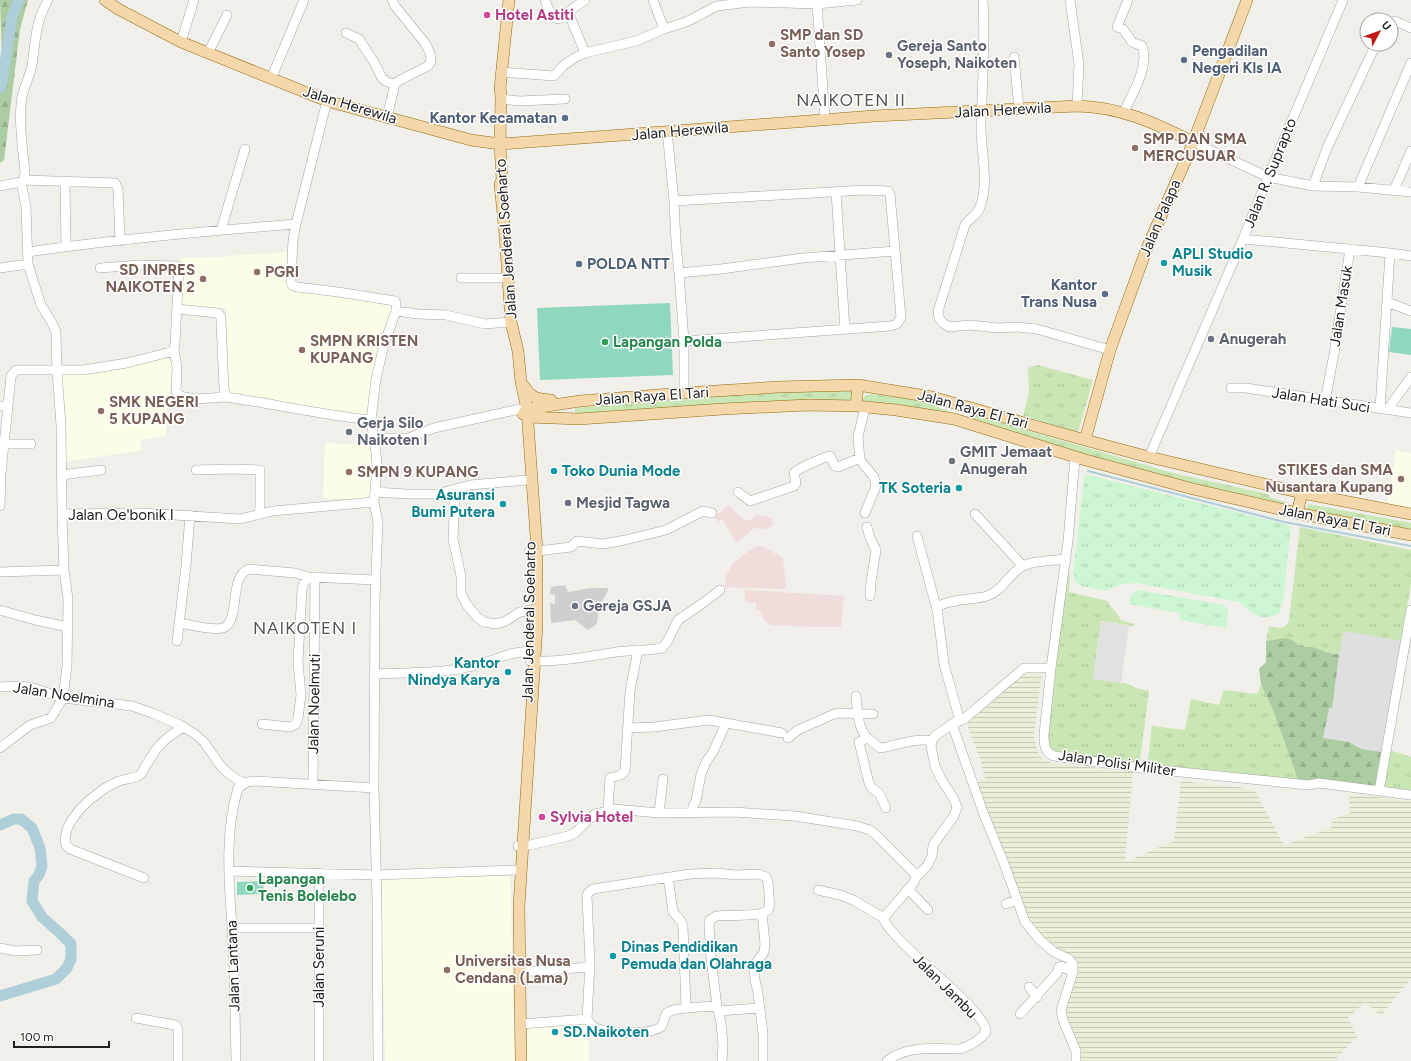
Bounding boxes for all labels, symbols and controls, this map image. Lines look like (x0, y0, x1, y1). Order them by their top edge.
place label: Hotel Astiti (495, 6, 574, 24)
marker: Hotel Astiti (482, 10, 492, 20)
north arrow (1359, 12, 1399, 52)
text: U (1379, 19, 1394, 33)
place label: SMP dan SD Santo Yosep (780, 26, 865, 61)
place label: Gereja Santo Yoseph, Naikoten (897, 37, 1017, 72)
marker: SMP dan SD Santo Yosep (767, 39, 777, 49)
place label: Pengadilan Negeri Kls IA (1192, 42, 1282, 77)
marker: Gereja Santo Yoseph, Naikoten (884, 50, 894, 60)
marker: Pengadilan Negeri Kls IA (1179, 55, 1189, 65)
street label: Jalan Herewila (301, 82, 399, 128)
district label: NAIKOTEN II (796, 90, 906, 110)
street label: Jalan Herewila (954, 98, 1052, 122)
place label: Kantor Kecamatan (430, 109, 557, 127)
marker: Kantor Kecamatan (560, 113, 570, 123)
street label: Jalan R. Suprapto (1240, 115, 1300, 231)
street label: Jalan Herewila (631, 118, 729, 144)
place label: SMP DAN SMA MERCUSUAR (1143, 130, 1247, 165)
marker: SMP DAN SMA MERCUSUAR (1130, 143, 1140, 153)
street label: Jalan Jenderal Soeharto (491, 158, 521, 320)
street label: Jalan Palapa (1136, 177, 1184, 259)
place label: APLI Studio Musik (1172, 245, 1253, 280)
place label: POLDA NTT (587, 255, 670, 273)
marker: APLI Studio Musik (1159, 258, 1169, 268)
marker: POLDA NTT (574, 259, 584, 269)
place label: SD INPRES NAIKOTEN 2 (105, 261, 195, 296)
place label: PGRI (265, 263, 299, 281)
street label: Jalan Masuk (1326, 264, 1356, 348)
marker: PGRI (252, 267, 262, 277)
marker: SD INPRES NAIKOTEN 2 (198, 274, 208, 284)
place label: Kantor Trans Nusa (1021, 276, 1097, 311)
marker: Kantor Trans Nusa (1100, 289, 1110, 299)
place label: Anugerah (1219, 330, 1286, 348)
place label: SMPN KRISTEN KUPANG (310, 332, 418, 367)
place label: Lapangan Polda (613, 333, 722, 351)
marker: Anugerah (1206, 334, 1216, 344)
marker: Lapangan Polda (600, 337, 610, 347)
marker: SMPN KRISTEN KUPANG (297, 345, 307, 355)
street label: Jalan Raya El Tari (595, 383, 709, 409)
street label: Jalan Hati Suci (1271, 383, 1371, 417)
street label: Jalan Raya El Tari (916, 386, 1030, 432)
place label: SMK NEGERI 5 KUPANG (109, 393, 199, 428)
marker: SMK NEGERI 5 KUPANG (96, 406, 106, 416)
place label: Gerja Silo Naikoten I (357, 414, 428, 449)
marker: Gerja Silo Naikoten I (344, 427, 354, 437)
place label: GMIT Jemaat Anugerah (960, 443, 1052, 478)
marker: GMIT Jemaat Anugerah (947, 456, 957, 466)
place label: STIKES dan SMA Nusantara Kupang (1265, 461, 1393, 496)
place label: Toko Dunia Mode (562, 462, 681, 480)
place label: SMPN 9 KUPANG (357, 463, 479, 481)
marker: Toko Dunia Mode (549, 466, 559, 476)
marker: SMPN 9 KUPANG (344, 467, 354, 477)
marker: STIKES dan SMA Nusantara Kupang (1396, 474, 1406, 484)
place label: TK Soteria (879, 479, 951, 497)
marker: TK Soteria (954, 483, 964, 493)
place label: Asuransi Bumi Putera (411, 486, 495, 521)
place label: Mesjid Tagwa (576, 494, 670, 512)
marker: Mesjid Tagwa (563, 498, 573, 508)
marker: Asuransi Bumi Putera (498, 499, 508, 509)
street label: Jalan Raya El Tari (1277, 500, 1393, 540)
street label: Jalan Oe'bonik I (68, 506, 174, 524)
street label: Jalan Jenderal Soeharto (519, 541, 539, 703)
place label: Gereja GSJA (583, 597, 672, 615)
marker: Gereja GSJA (570, 601, 580, 611)
district label: NAIKOTEN I (253, 618, 357, 638)
street label: Jalan Noelmuti (304, 654, 324, 754)
place label: Kantor Nindya Karya (407, 654, 500, 689)
marker: Kantor Nindya Karya (503, 667, 513, 677)
street label: Jalan Noelmina (12, 678, 116, 712)
street label: Jalan Polisi Militer (1057, 746, 1177, 780)
place label: Sylvia Hotel (550, 808, 633, 826)
marker: Sylvia Hotel (537, 812, 547, 822)
place label: Lapangan Tenis Bolelebo (258, 870, 357, 905)
marker: Lapangan Tenis Bolelebo (245, 883, 255, 893)
street label: Jalan Lantana (222, 920, 244, 1012)
street label: Jalan Seruni (310, 926, 328, 1008)
place label: Dinas Pendidikan Pemuda dan Olahraga (621, 938, 772, 973)
street label: Jalan Jambu (909, 950, 981, 1022)
marker: Dinas Pendidikan Pemuda dan Olahraga (608, 951, 618, 961)
place label: Universitas Nusa Cendana (Lama) (455, 952, 571, 987)
marker: Universitas Nusa Cendana (Lama) (442, 965, 452, 975)
scale bar (14, 1023, 109, 1049)
place label: SD.Naikoten (563, 1023, 649, 1041)
marker: SD.Naikoten (550, 1027, 560, 1037)
text: 100 m (20, 1030, 54, 1044)

